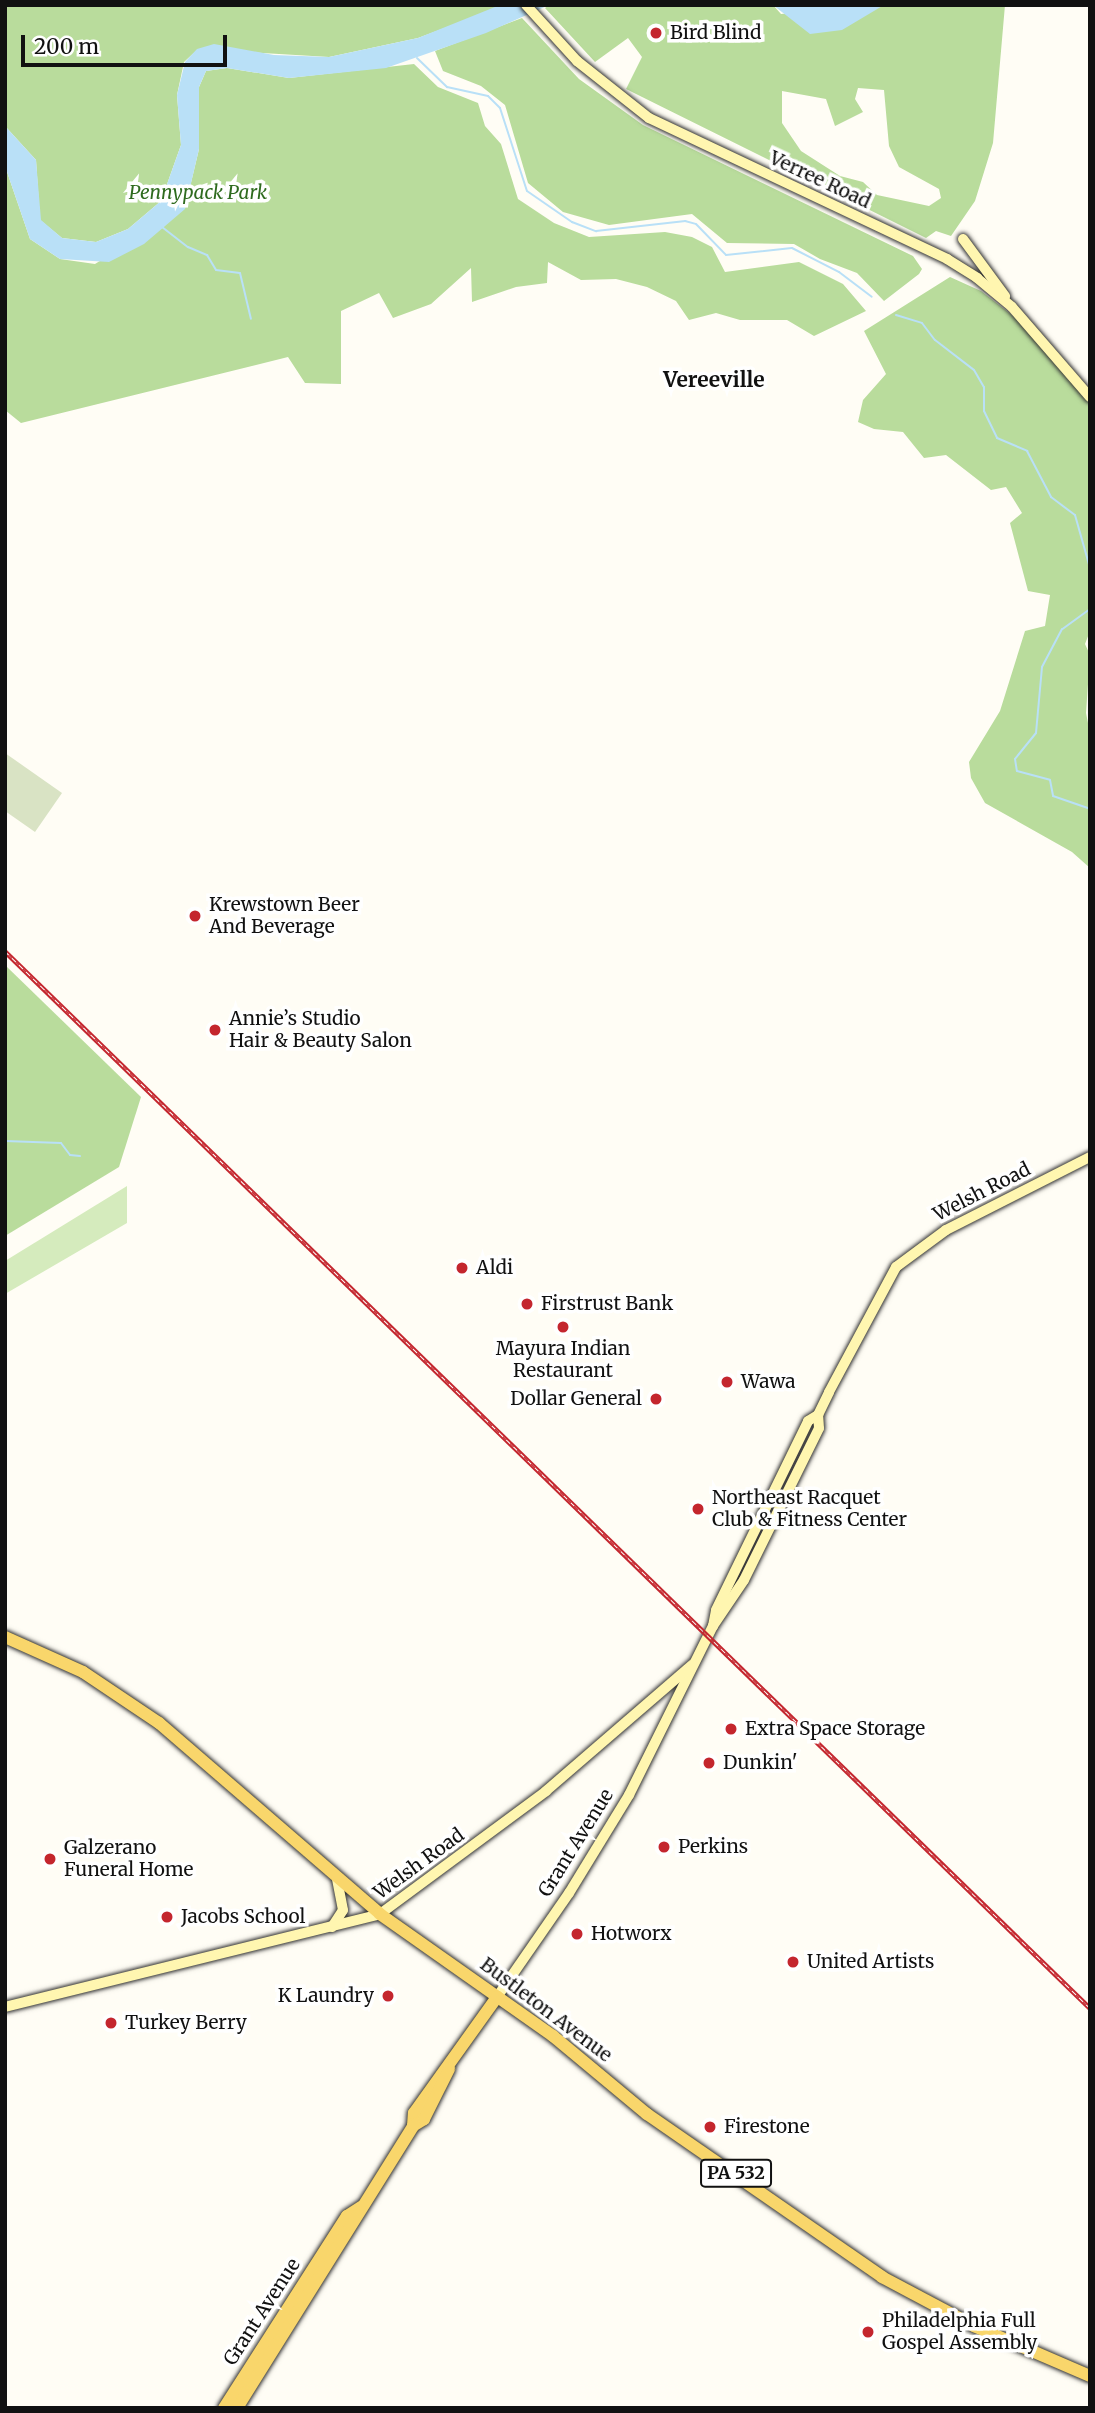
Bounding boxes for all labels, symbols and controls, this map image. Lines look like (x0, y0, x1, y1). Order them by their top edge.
scale bar (24, 21, 231, 65)
place label: Bird Blind (670, 22, 761, 44)
marker: Bird Blind (648, 25, 664, 41)
text: 200 m (34, 33, 99, 60)
street label: Verree Road (766, 147, 874, 213)
park label: Pennypack Park (129, 182, 267, 204)
district label: Vereeville (663, 367, 765, 393)
place label: Krewstown Beer And Beverage (209, 894, 360, 938)
marker: Krewstown Beer And Beverage (187, 908, 203, 924)
place label: Annie’s Studio Hair & Beauty Salon (229, 1008, 412, 1052)
marker: Annie’s Studio Hair & Beauty Salon (207, 1022, 223, 1038)
street label: Welsh Road (930, 1158, 1034, 1226)
place label: Aldi (476, 1257, 513, 1279)
marker: Aldi (454, 1260, 470, 1276)
place label: Firstrust Bank (541, 1293, 673, 1315)
marker: Firstrust Bank (519, 1296, 535, 1312)
marker: Mayura Indian Restaurant (555, 1319, 571, 1335)
place label: Mayura Indian Restaurant (496, 1338, 630, 1382)
place label: Wawa (741, 1371, 795, 1393)
marker: Wawa (719, 1374, 735, 1390)
place label: Dollar General (510, 1388, 642, 1410)
marker: Dollar General (648, 1391, 664, 1407)
place label: Northeast Racquet Club & Fitness Center (712, 1487, 907, 1531)
marker: Northeast Racquet Club & Fitness Center (690, 1501, 706, 1517)
place label: Extra Space Storage (745, 1718, 925, 1740)
marker: Extra Space Storage (723, 1721, 739, 1737)
place label: Dunkin' (723, 1752, 798, 1774)
marker: Dunkin' (701, 1755, 717, 1771)
street label: Grant Avenue (534, 1785, 618, 1901)
street label: Welsh Road (369, 1824, 469, 1904)
place label: Perkins (678, 1836, 748, 1858)
place label: Galzerano Funeral Home (64, 1837, 193, 1881)
marker: Perkins (656, 1839, 672, 1855)
marker: Galzerano Funeral Home (42, 1851, 58, 1867)
place label: Jacobs School (181, 1906, 305, 1928)
marker: Jacobs School (159, 1909, 175, 1925)
place label: Hotworx (591, 1923, 672, 1945)
marker: Hotworx (569, 1926, 585, 1942)
place label: United Artists (807, 1951, 934, 1973)
street label: Bustleton Avenue (476, 1953, 616, 2067)
marker: United Artists (785, 1954, 801, 1970)
place label: K Laundry (278, 1985, 374, 2007)
marker: K Laundry (380, 1988, 396, 2004)
place label: Turkey Berry (125, 2012, 247, 2034)
marker: Turkey Berry (103, 2015, 119, 2031)
place label: Firestone (724, 2116, 810, 2138)
marker: Firestone (702, 2119, 718, 2135)
road number: PA 532 (699, 2158, 773, 2188)
street label: Grant Avenue (219, 2254, 305, 2370)
place label: Philadelphia Full Gospel Assembly (882, 2310, 1037, 2354)
marker: Philadelphia Full Gospel Assembly (860, 2324, 876, 2340)

